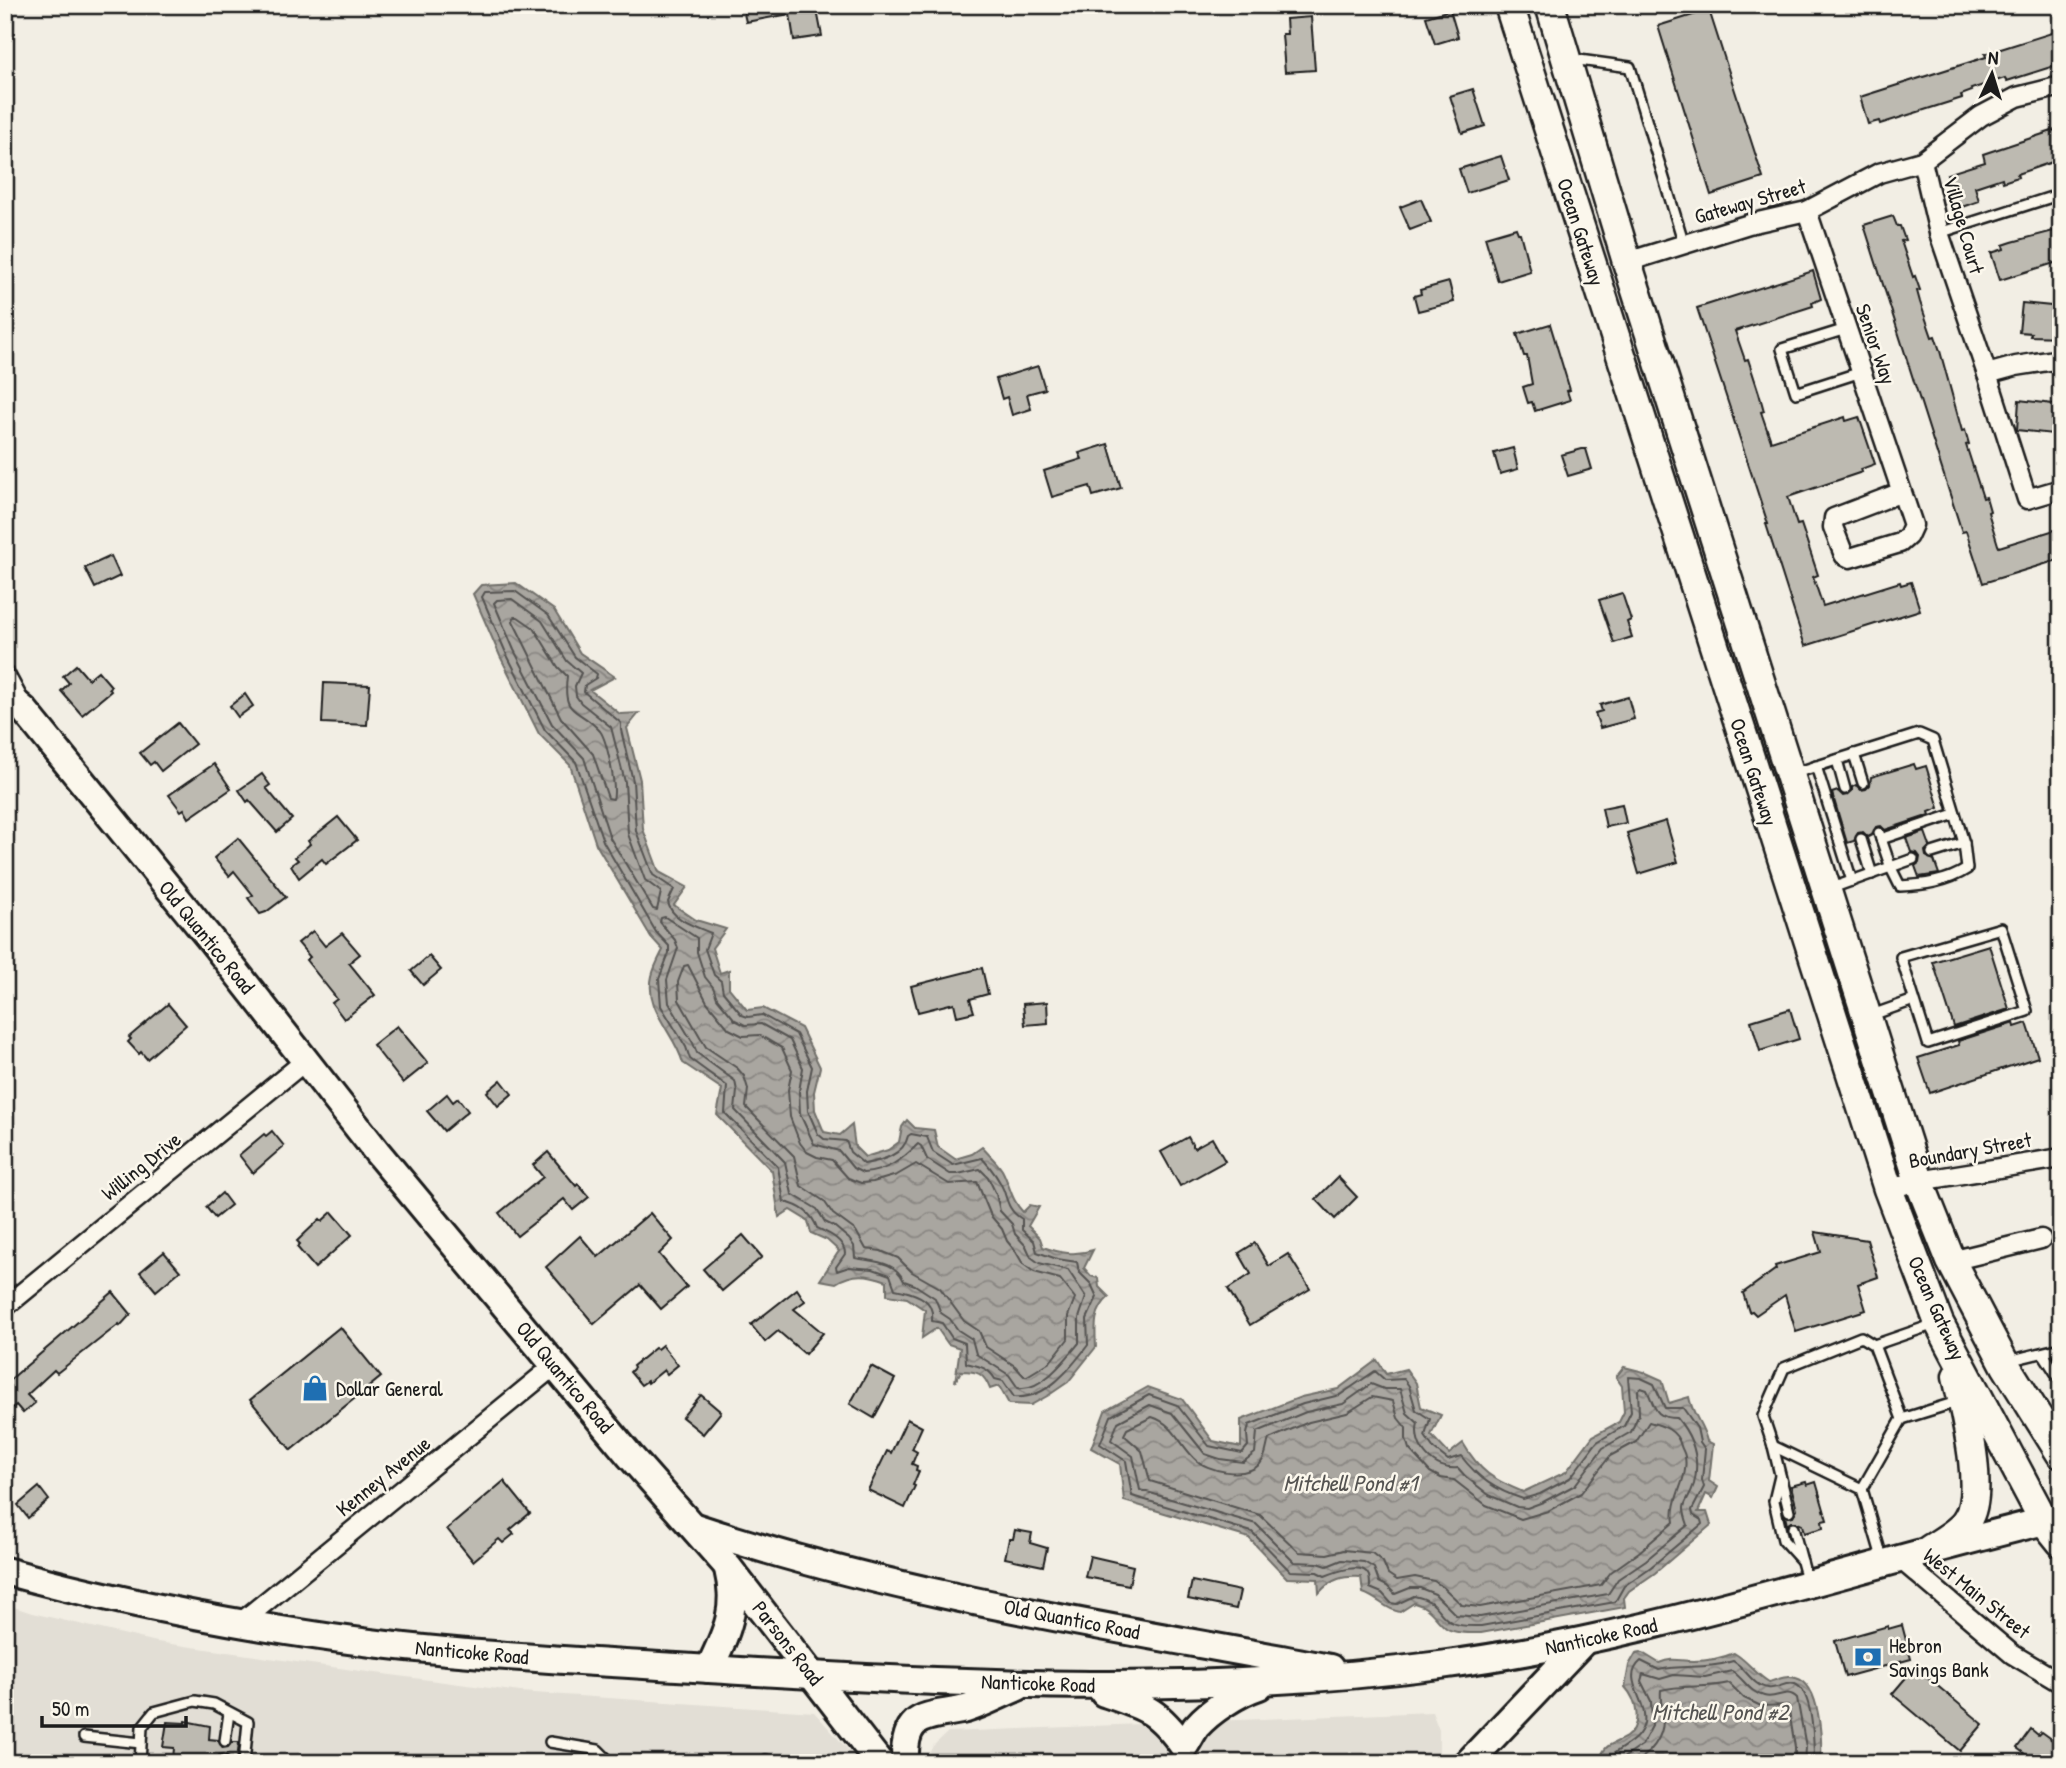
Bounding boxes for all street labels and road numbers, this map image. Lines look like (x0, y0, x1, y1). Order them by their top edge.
street label: Gateway Street (1691, 171, 1810, 231)
street label: Village Court (1936, 173, 1992, 278)
street label: Ocean Gateway (1550, 175, 1612, 290)
street label: Senior Way (1849, 300, 1903, 388)
street label: Ocean Gateway (1723, 715, 1785, 830)
street label: Old Quantico Road (152, 874, 262, 1000)
street label: Willing Drive (95, 1125, 187, 1207)
street label: Boundary Street (1906, 1125, 2034, 1175)
street label: Ocean Gateway (1901, 1251, 1973, 1365)
street label: Old Quantico Road (510, 1315, 620, 1439)
street label: Kenney Avenue (330, 1429, 436, 1523)
street label: West Main Street (1917, 1541, 2037, 1646)
street label: Old Quantico Road (1002, 1592, 1142, 1646)
street label: Parsons Road (746, 1595, 830, 1691)
street label: Nanticoke Road (1542, 1610, 1660, 1662)
street label: Nanticoke Road (414, 1633, 530, 1671)
street label: Nanticoke Road (981, 1667, 1095, 1699)

